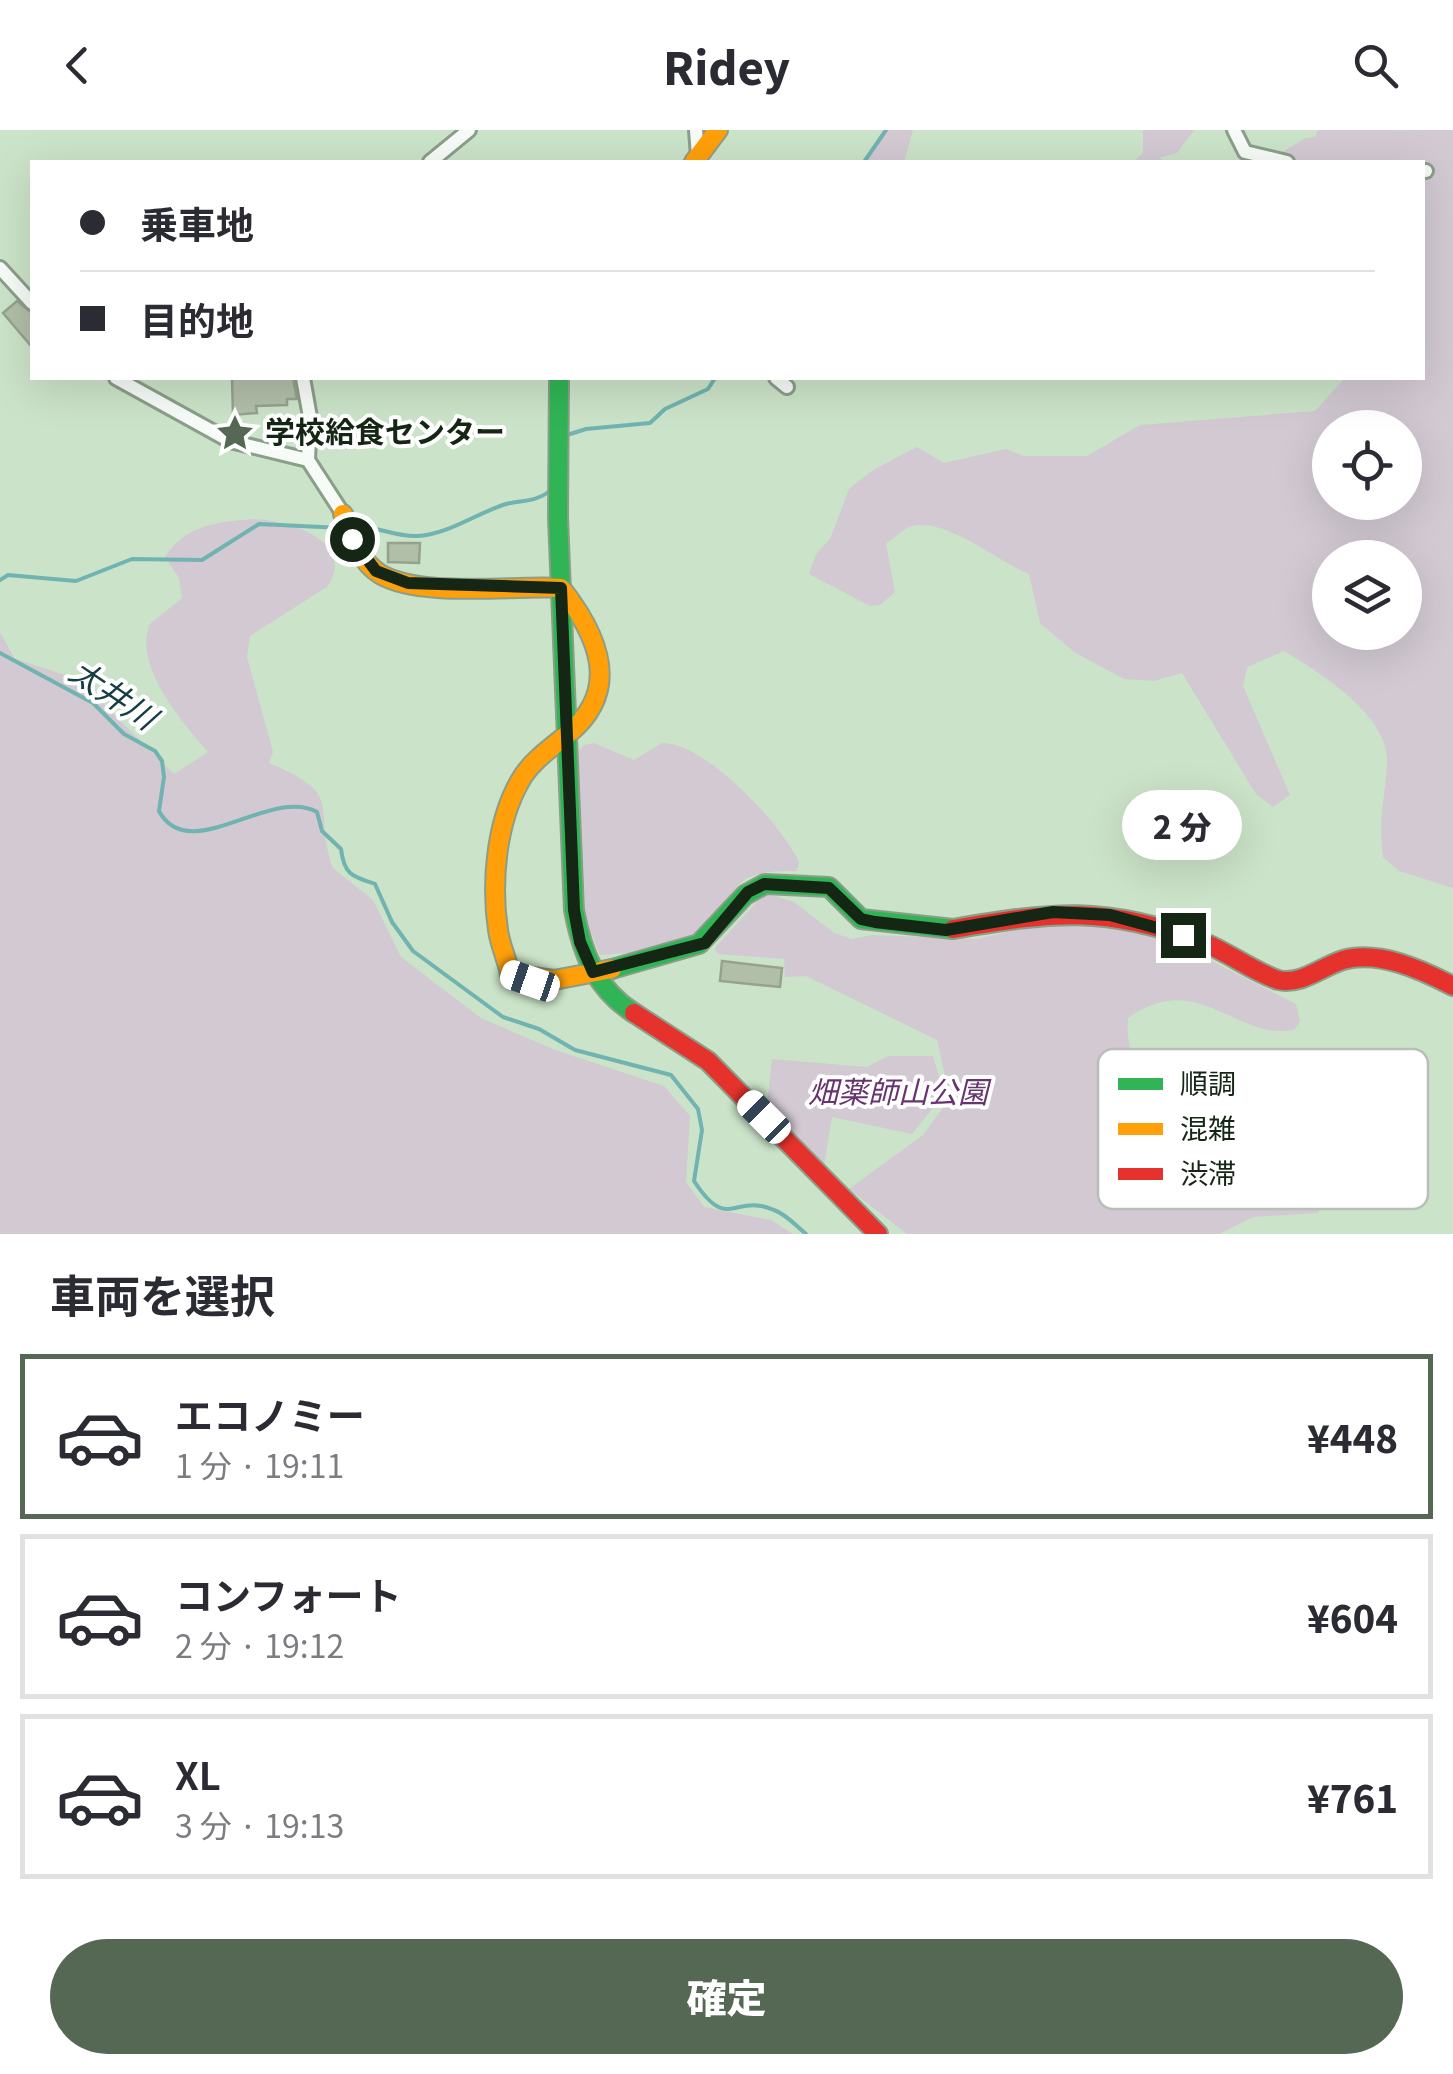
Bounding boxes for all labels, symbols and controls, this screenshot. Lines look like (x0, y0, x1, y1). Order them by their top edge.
text: Ridey (663, 33, 790, 98)
icon: back (50, 38, 105, 93)
icon: search (1348, 38, 1403, 93)
text: 乗車地 (140, 195, 254, 250)
text: 目的地 (140, 291, 254, 346)
place label: 学校給食センター (265, 408, 505, 452)
map controls (1312, 410, 1422, 650)
button: locate (1312, 410, 1422, 520)
place icon: 学校給食センター (214, 412, 256, 454)
route start (330, 517, 375, 562)
button: layers (1312, 540, 1422, 650)
water label: 太井川 (62, 647, 170, 740)
callout: 2 分 (1123, 790, 1243, 860)
text: 2 分 (1153, 802, 1211, 848)
route end (1161, 913, 1206, 958)
car (497, 957, 563, 1005)
legend (1098, 1049, 1428, 1209)
text: 順調 (1180, 1062, 1236, 1102)
park label: 畑薬師山公園 (808, 1068, 992, 1112)
car (732, 1085, 796, 1149)
text: 混雑 (1180, 1107, 1236, 1147)
text: 渋滞 (1180, 1152, 1236, 1192)
text: 車両を選択 (50, 1261, 275, 1326)
text: エコノミー (175, 1386, 365, 1441)
icon: car (55, 1392, 145, 1482)
text: ¥448 (1307, 1409, 1398, 1464)
text: 1 分 · 19:11 (175, 1441, 344, 1487)
text: コンフォート (175, 1566, 402, 1621)
icon: car (55, 1572, 145, 1662)
text: ¥604 (1307, 1589, 1398, 1644)
text: 2 分 · 19:12 (175, 1621, 344, 1667)
text: XL (175, 1746, 221, 1801)
icon: car (55, 1752, 145, 1842)
text: ¥761 (1307, 1769, 1398, 1824)
text: 3 分 · 19:13 (175, 1801, 344, 1847)
button: 確定 (50, 1939, 1403, 2054)

